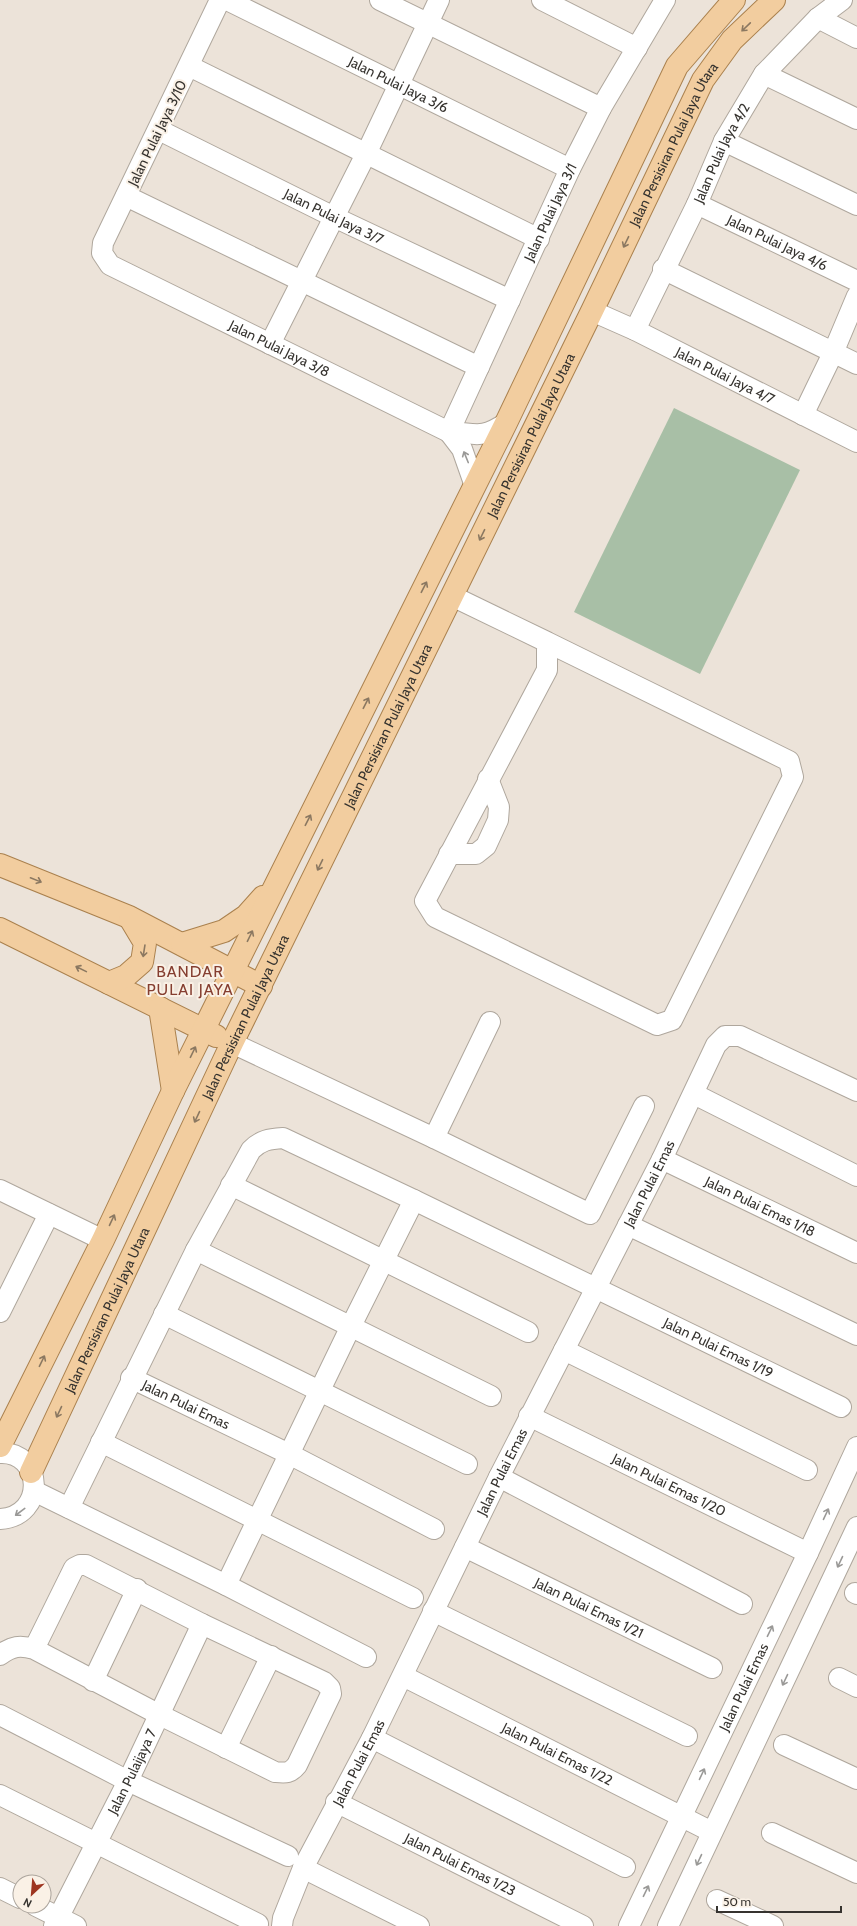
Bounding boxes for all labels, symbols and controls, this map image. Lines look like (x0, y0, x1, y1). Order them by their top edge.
one-way arrow (741, 22, 751, 32)
street label: Jalan Pulai Jaya 3/6 (345, 52, 451, 117)
street label: Jalan Persisiran Pulai Jaya Utara (625, 59, 722, 230)
street label: Jalan Pulai Jaya 3/10 (123, 77, 191, 190)
street label: Jalan Pulai Jaya 4/2 (689, 100, 754, 207)
street label: Jalan Pulai Jaya 3/1 (519, 160, 581, 265)
street label: Jalan Pulai Jaya 3/7 (280, 184, 387, 248)
street label: Jalan Pulai Jaya 4/6 (723, 210, 831, 274)
one-way arrow (621, 235, 629, 247)
street label: Jalan Pulai Jaya 3/8 (225, 316, 333, 381)
street label: Jalan Pulai Jaya 4/7 (672, 342, 778, 408)
street label: Jalan Persisiran Pulai Jaya Utara (482, 350, 579, 521)
one-way arrow (461, 452, 469, 464)
one-way arrow (478, 528, 486, 540)
one-way arrow (421, 581, 429, 593)
street label: Jalan Persisiran Pulai Jaya Utara (339, 641, 436, 812)
one-way arrow (363, 698, 370, 710)
one-way arrow (305, 814, 312, 826)
one-way arrow (316, 859, 323, 871)
one-way arrow (30, 876, 42, 884)
one-way arrow (247, 930, 254, 942)
street label: Jalan Persisiran Pulai Jaya Utara (197, 931, 293, 1103)
one-way arrow (140, 944, 148, 957)
district label: BANDAR PULAI JAYA (146, 962, 234, 999)
one-way arrow (75, 965, 87, 972)
one-way arrow (190, 1046, 197, 1058)
one-way arrow (193, 1110, 200, 1122)
street label: Jalan Pulai Emas (619, 1137, 679, 1231)
street label: Jalan Pulai Emas 1/18 (701, 1172, 818, 1241)
one-way arrow (109, 1214, 116, 1226)
street label: Jalan Persisiran Pulai Jaya Utara (60, 1224, 154, 1397)
street label: Jalan Pulai Emas 1/19 (660, 1313, 776, 1382)
one-way arrow (39, 1356, 46, 1368)
street label: Jalan Pulai Emas (138, 1375, 233, 1433)
one-way arrow (55, 1406, 62, 1418)
street label: Jalan Pulai Emas (472, 1425, 531, 1520)
street label: Jalan Pulai Emas 1/20 (608, 1449, 729, 1520)
one-way arrow (14, 1508, 25, 1517)
one-way arrow (823, 1508, 830, 1520)
one-way arrow (836, 1556, 843, 1568)
street label: Jalan Pulai Emas 1/21 (531, 1573, 646, 1642)
one-way arrow (767, 1626, 774, 1638)
street label: Jalan Pulai Emas (715, 1640, 772, 1735)
one-way arrow (781, 1673, 788, 1685)
street label: Jalan Pulai Emas (328, 1716, 389, 1810)
street label: Jalan Pulai Emas 1/22 (498, 1718, 616, 1790)
street label: Jalan Pulaijaya 7 (103, 1726, 160, 1818)
one-way arrow (699, 1768, 706, 1780)
street label: Jalan Pulai Emas 1/23 (401, 1828, 519, 1900)
one-way arrow (695, 1854, 702, 1866)
north arrow (12, 1874, 52, 1914)
one-way arrow (643, 1885, 650, 1897)
scale bar (717, 1888, 841, 1914)
text: 50 m (723, 1894, 751, 1909)
text: N (21, 1895, 34, 1911)

